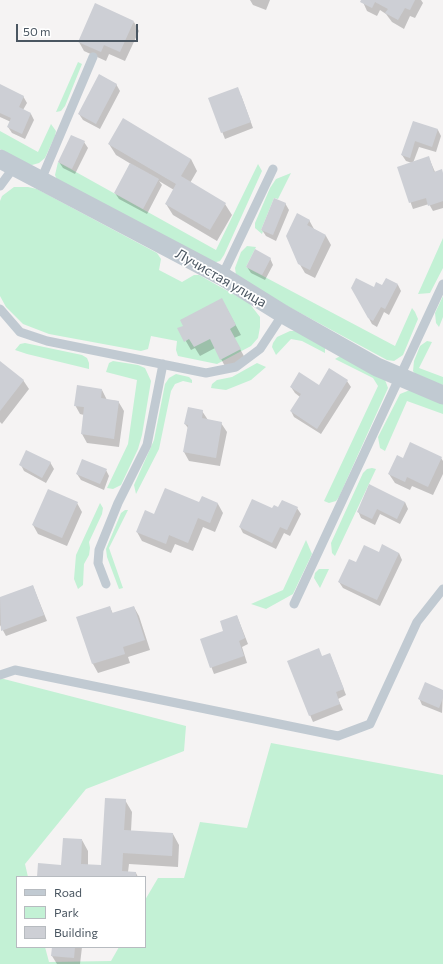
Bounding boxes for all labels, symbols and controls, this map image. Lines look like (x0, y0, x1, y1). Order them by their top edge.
scale bar (18, 16, 140, 42)
text: 50 m (23, 24, 51, 38)
street label: Лучистая улица (172, 245, 270, 311)
legend (16, 876, 146, 948)
text: Road (54, 885, 82, 899)
text: Park (54, 905, 79, 919)
text: Building (54, 925, 98, 939)

